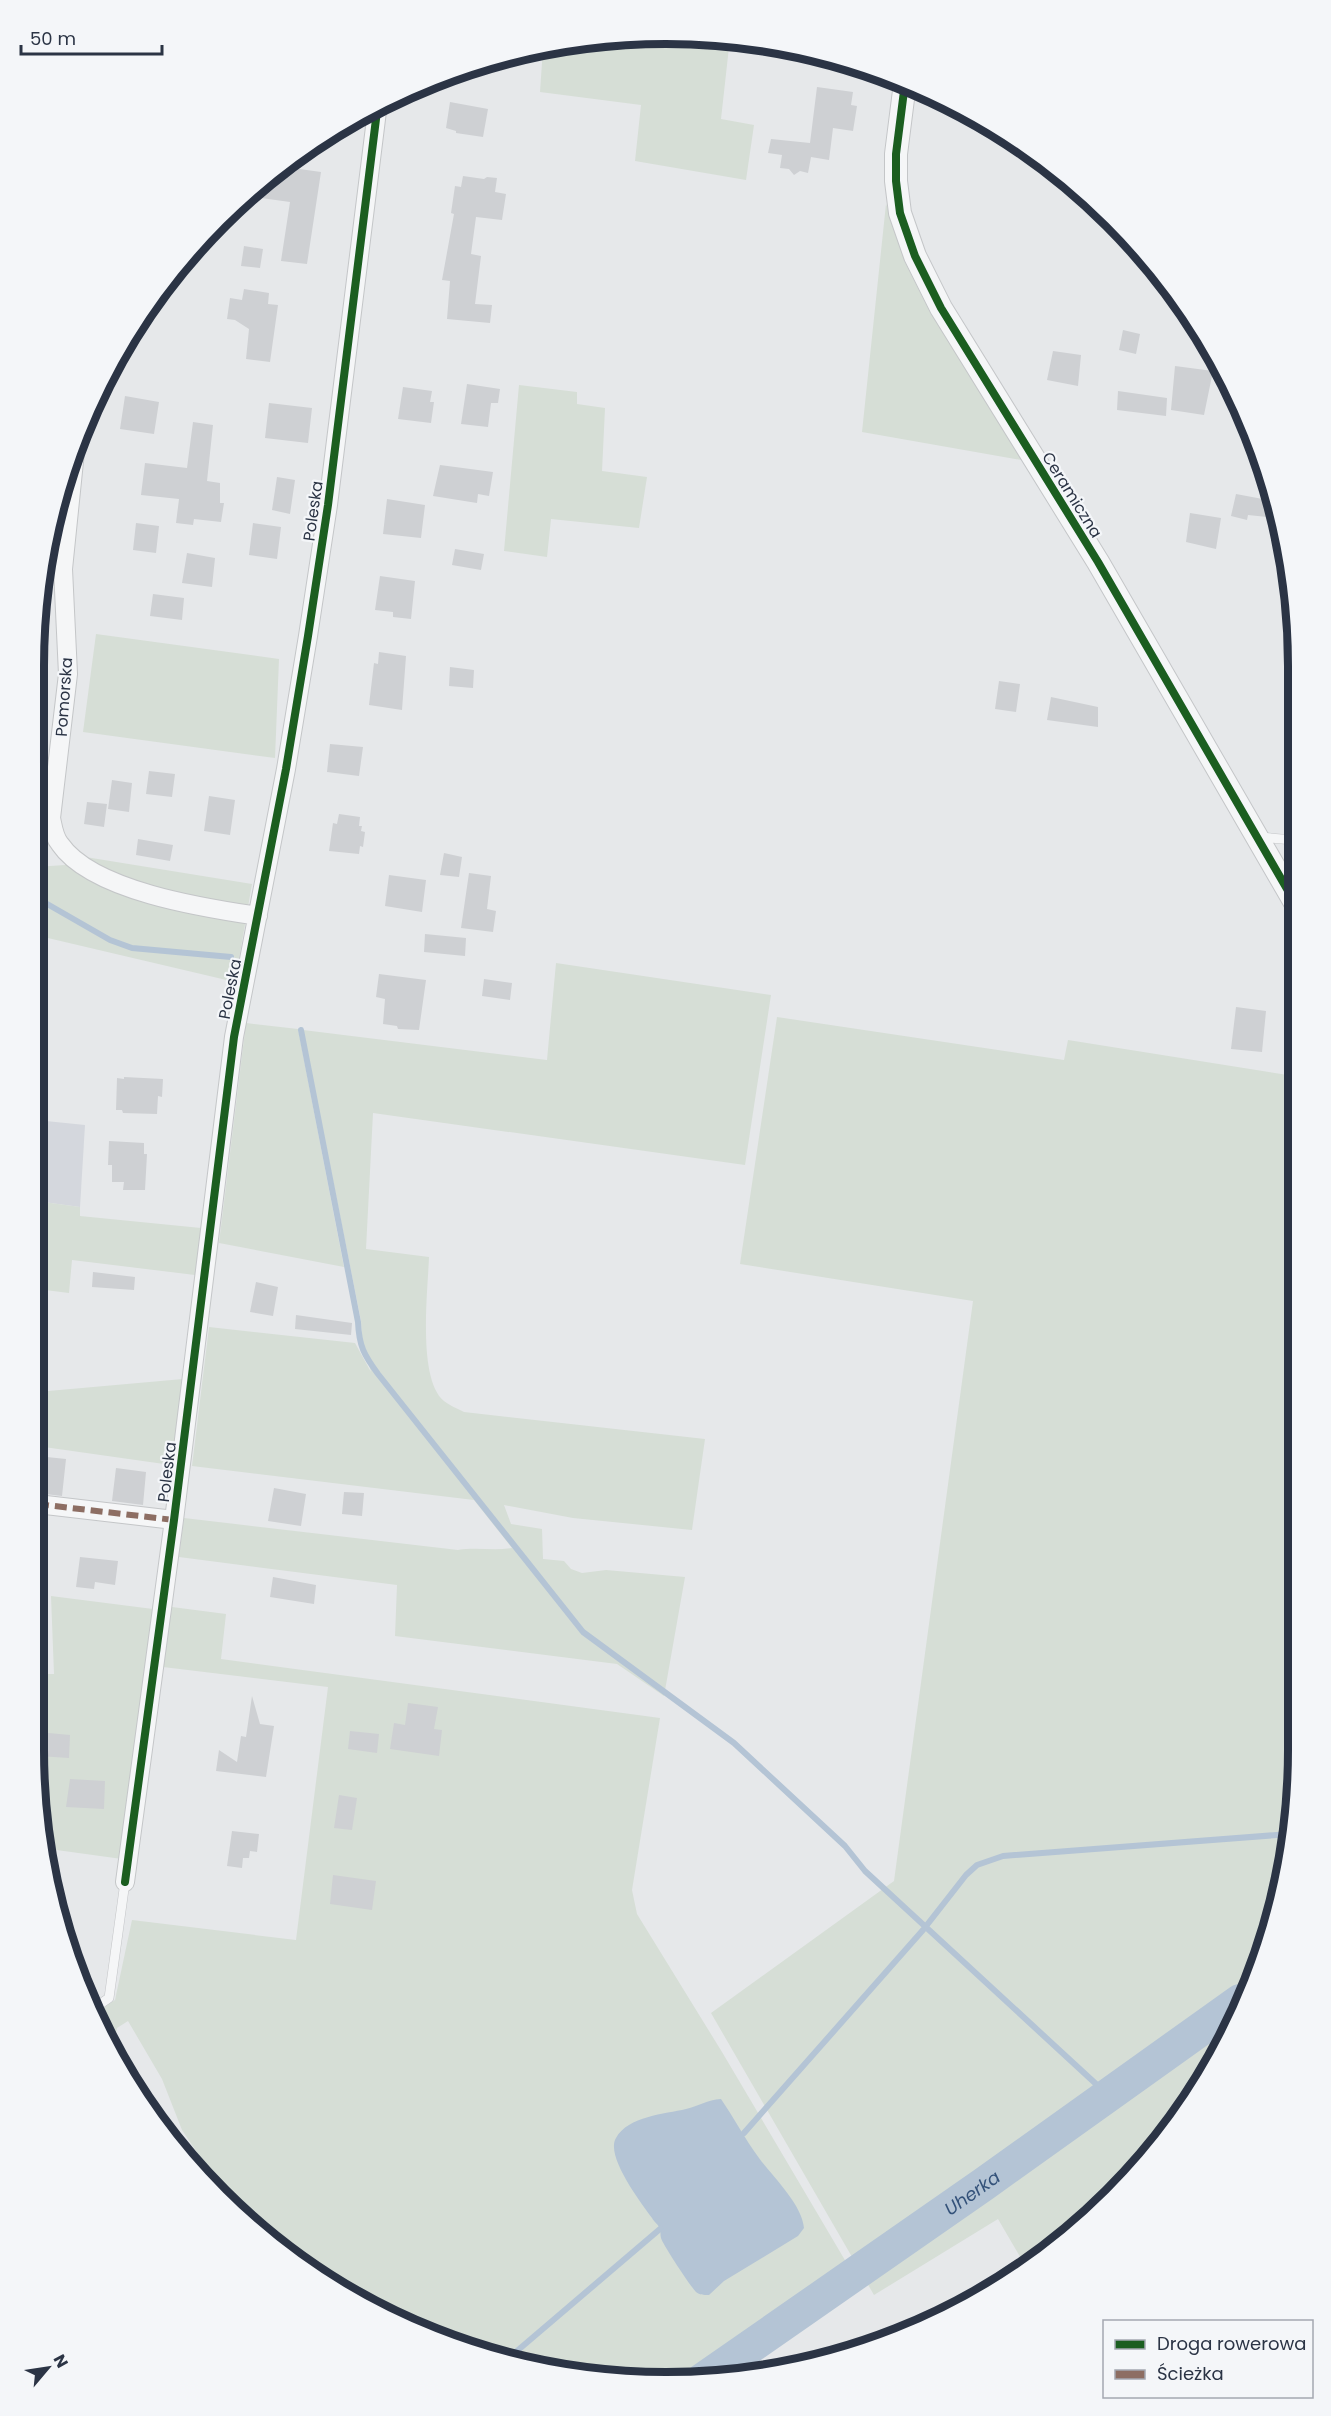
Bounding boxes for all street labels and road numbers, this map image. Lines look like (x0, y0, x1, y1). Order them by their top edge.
street label: Ceramiczna (1036, 448, 1108, 542)
street label: Poleska (297, 479, 329, 543)
street label: Pomorska (50, 656, 78, 738)
street label: Poleska (213, 957, 247, 1021)
street label: Poleska (152, 1440, 182, 1504)

